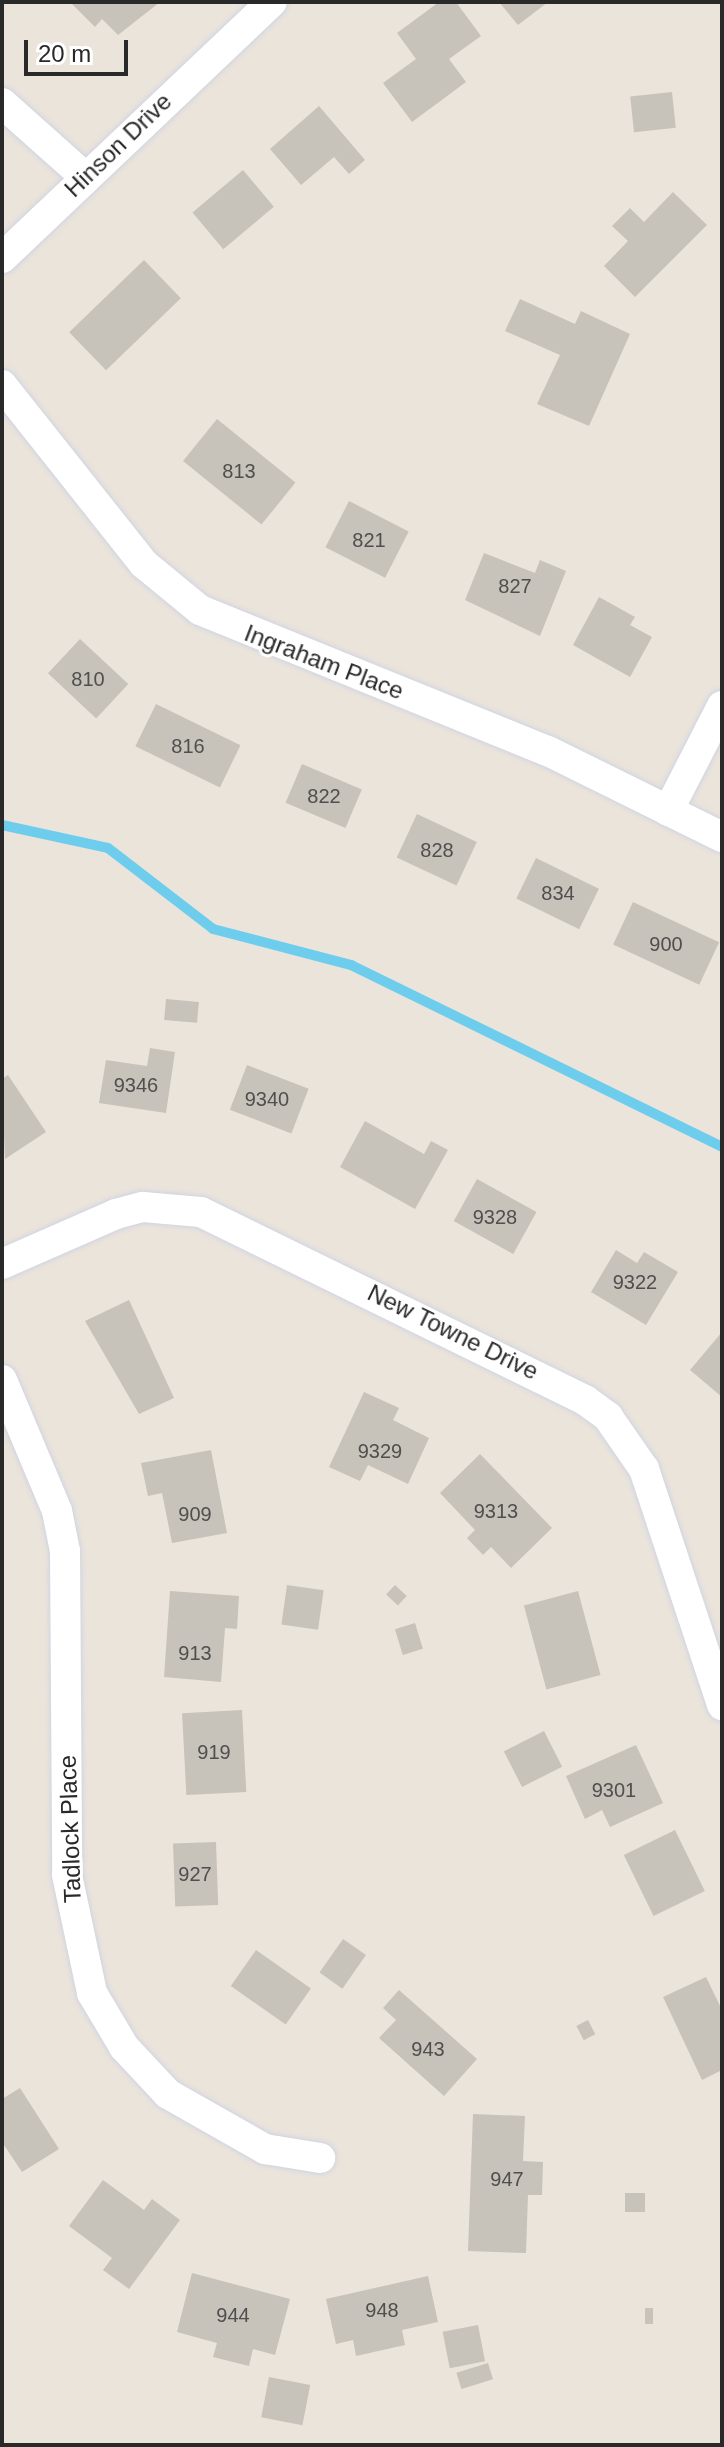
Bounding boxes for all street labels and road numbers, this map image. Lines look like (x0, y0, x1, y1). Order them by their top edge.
street label: Hinson Drive (59, 87, 177, 203)
street label: Ingraham Place (240, 618, 408, 706)
street label: New Towne Drive (363, 1278, 543, 1386)
street label: Tadlock Place (53, 1755, 87, 1903)

